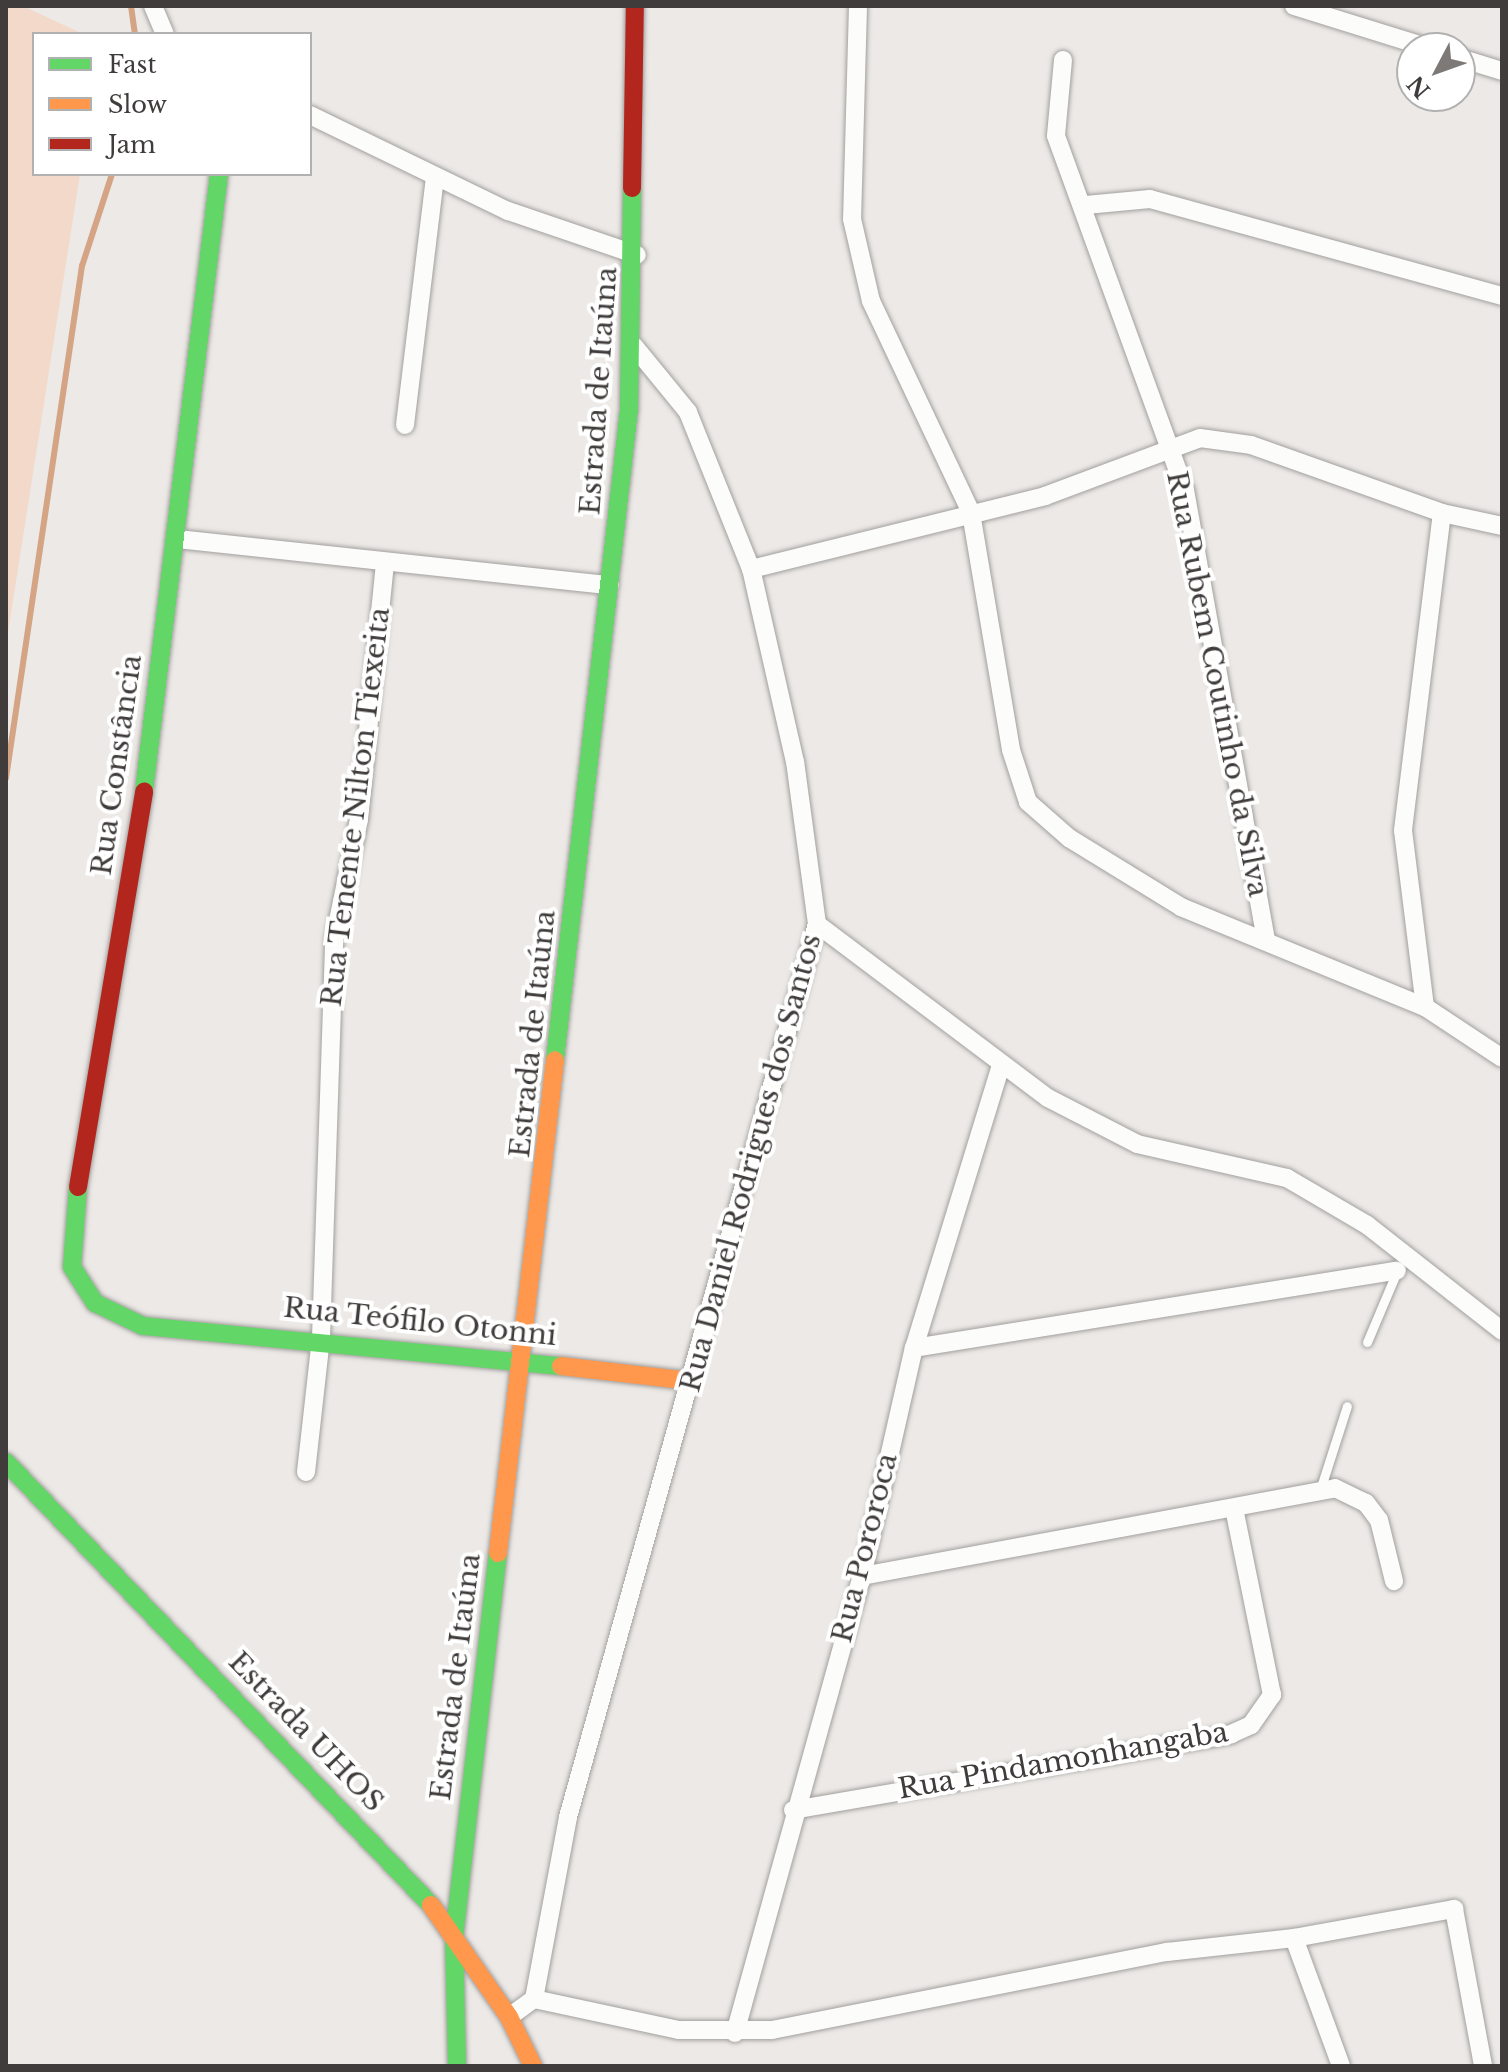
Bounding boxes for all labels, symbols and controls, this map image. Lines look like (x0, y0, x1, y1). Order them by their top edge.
legend (32, 32, 312, 176)
north arrow (1396, 32, 1476, 112)
text: Fast (108, 50, 156, 79)
text: N (1402, 70, 1436, 103)
text: Slow (108, 90, 167, 119)
text: Jam (108, 130, 156, 159)
street label: Estrada de Itaúna (574, 266, 624, 516)
street label: Rua Rubem Coutinho da Silva (1159, 468, 1275, 900)
street label: Rua Tenente Nilton Tiexeita (315, 604, 397, 1010)
street label: Rua Constância (85, 652, 149, 878)
street label: Estrada de Itaúna (503, 909, 563, 1159)
street label: Rua Daniel Rodrigues dos Santos (674, 930, 828, 1396)
street label: Rua Teófilo Otonni (281, 1291, 559, 1353)
street label: Rua Pororoca (825, 1450, 905, 1646)
street label: Estrada de Itaúna (424, 1552, 488, 1802)
street label: Estrada UHOS (221, 1645, 391, 1819)
street label: Rua Pindamonhangaba (895, 1715, 1231, 1807)

